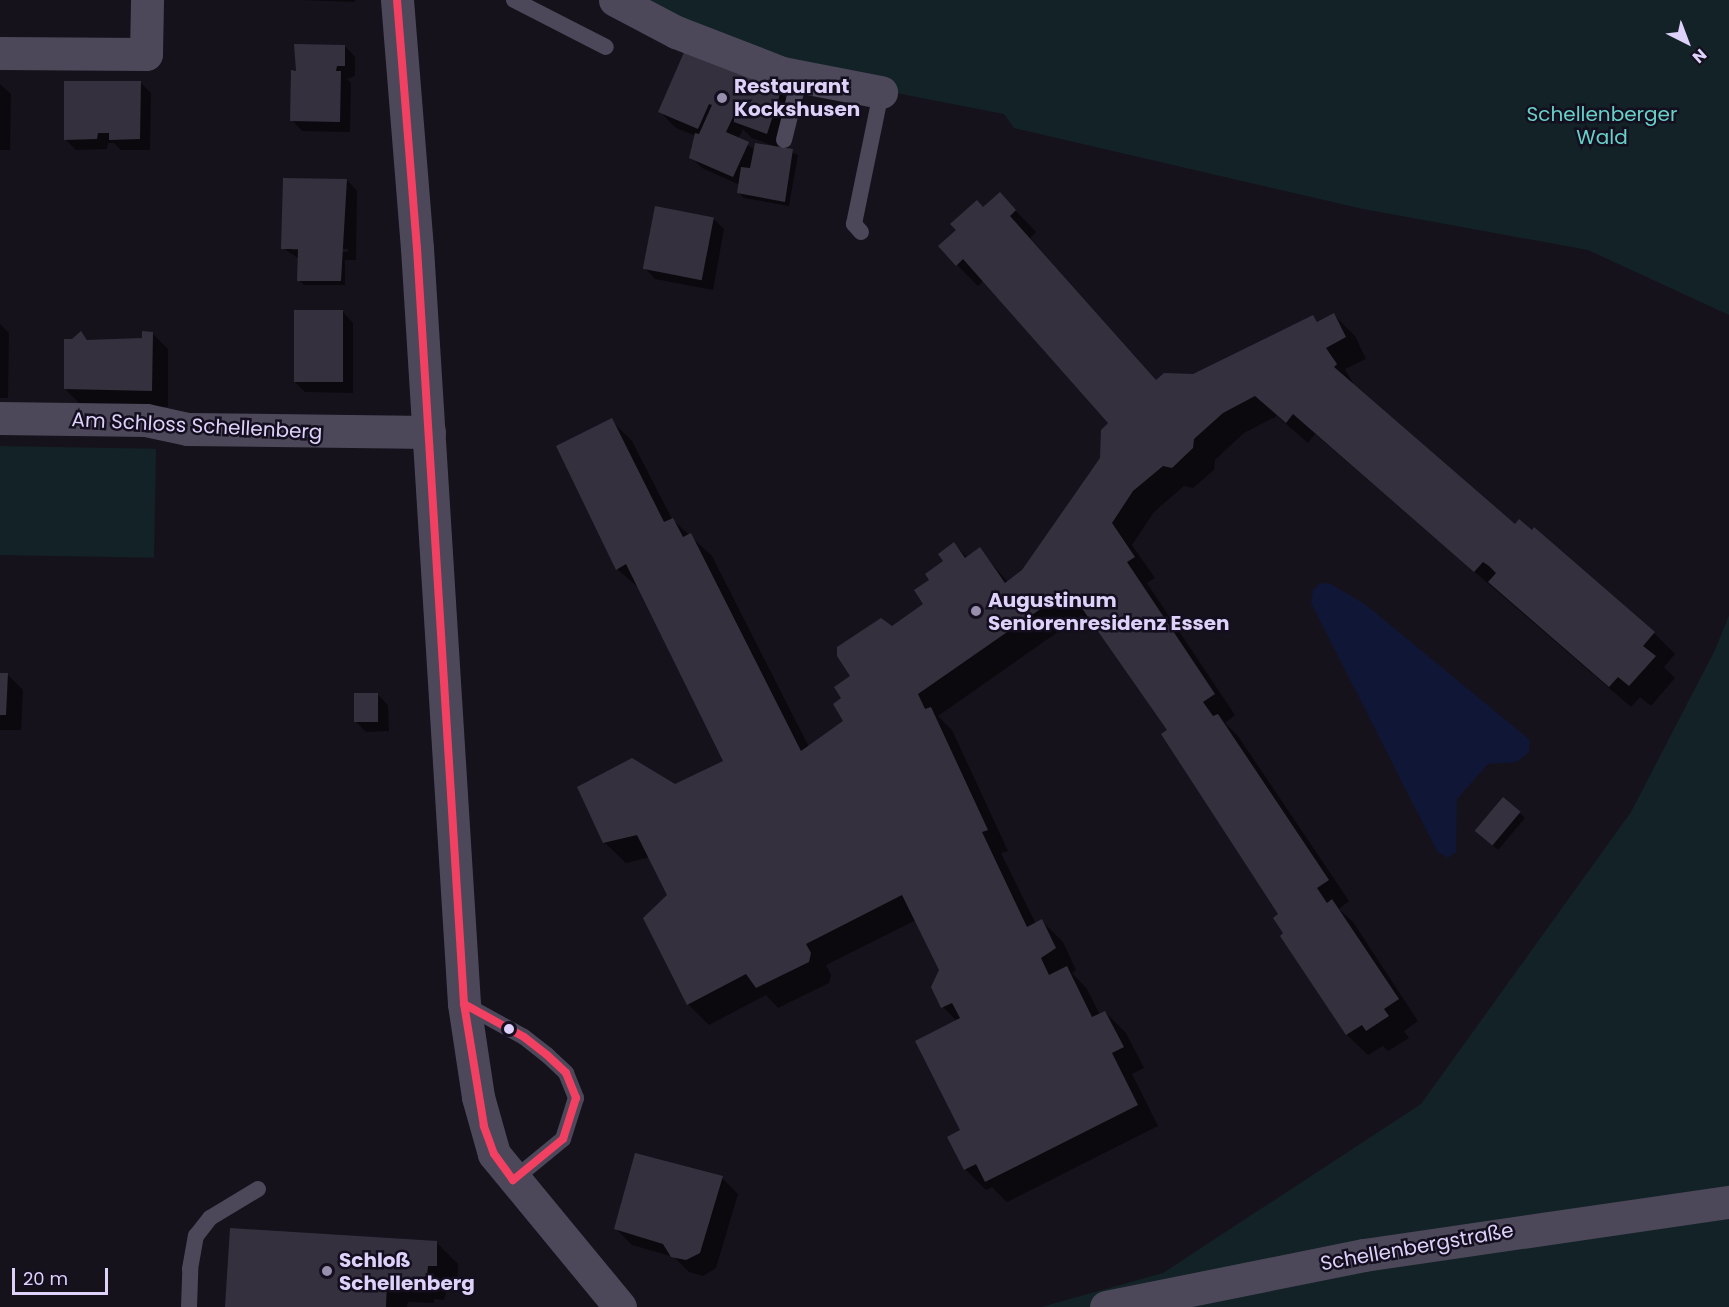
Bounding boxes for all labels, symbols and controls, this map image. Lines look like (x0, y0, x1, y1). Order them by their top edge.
north arrow (1657, 12, 1717, 72)
text: N (1687, 43, 1712, 68)
place label: Restaurant Kockshusen (734, 74, 860, 121)
marker: Restaurant Kockshusen (715, 91, 729, 105)
park label: Schellenberger Wald (1527, 102, 1677, 149)
street label: Am Schloss Schellenberg (71, 407, 323, 445)
place label: Augustinum Seniorenresidenz Essen (988, 588, 1230, 635)
marker: Augustinum Seniorenresidenz Essen (969, 604, 983, 618)
unlabelled marker (503, 1023, 515, 1035)
street label: Schellenbergstraße (1319, 1218, 1515, 1276)
place label: Schloß Schellenberg (339, 1248, 475, 1295)
scale bar (15, 1256, 111, 1294)
marker: Schloß Schellenberg (320, 1264, 334, 1278)
text: 20 m (23, 1266, 68, 1291)

